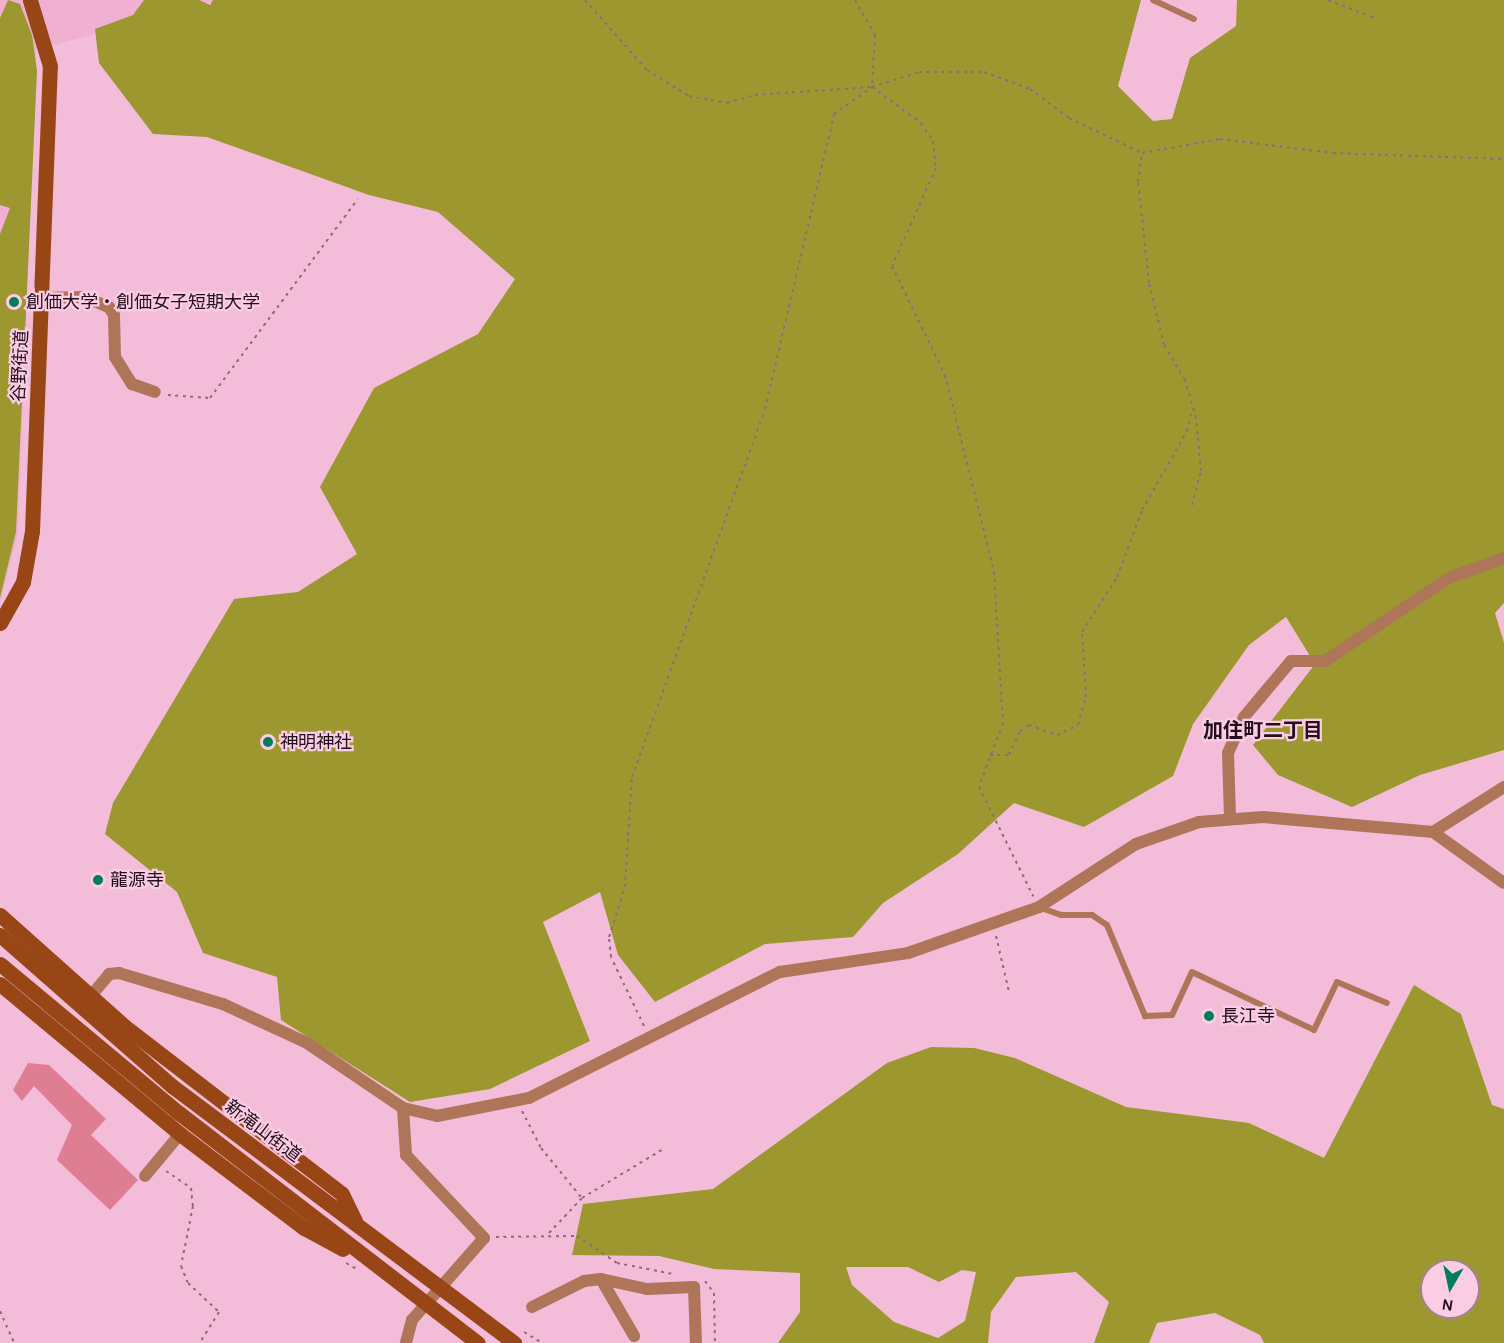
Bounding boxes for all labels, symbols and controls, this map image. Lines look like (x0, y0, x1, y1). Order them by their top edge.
place label: 創価大学・創価女子短期大学 (26, 291, 260, 313)
marker: 創価大学・創価女子短期大学 (7, 295, 21, 309)
street label: 谷野街道 (7, 329, 33, 403)
district label: 加住町二丁目 (1203, 718, 1323, 742)
place label: 神明神社 (280, 731, 352, 753)
marker: 神明神社 (261, 735, 275, 749)
place label: 龍源寺 (110, 869, 164, 891)
marker: 龍源寺 (91, 873, 105, 887)
place label: 長江寺 (1221, 1005, 1275, 1027)
marker: 長江寺 (1202, 1009, 1216, 1023)
street label: 新滝山街道 (221, 1095, 305, 1167)
north arrow (1420, 1259, 1480, 1319)
text: N (1440, 1295, 1455, 1316)

